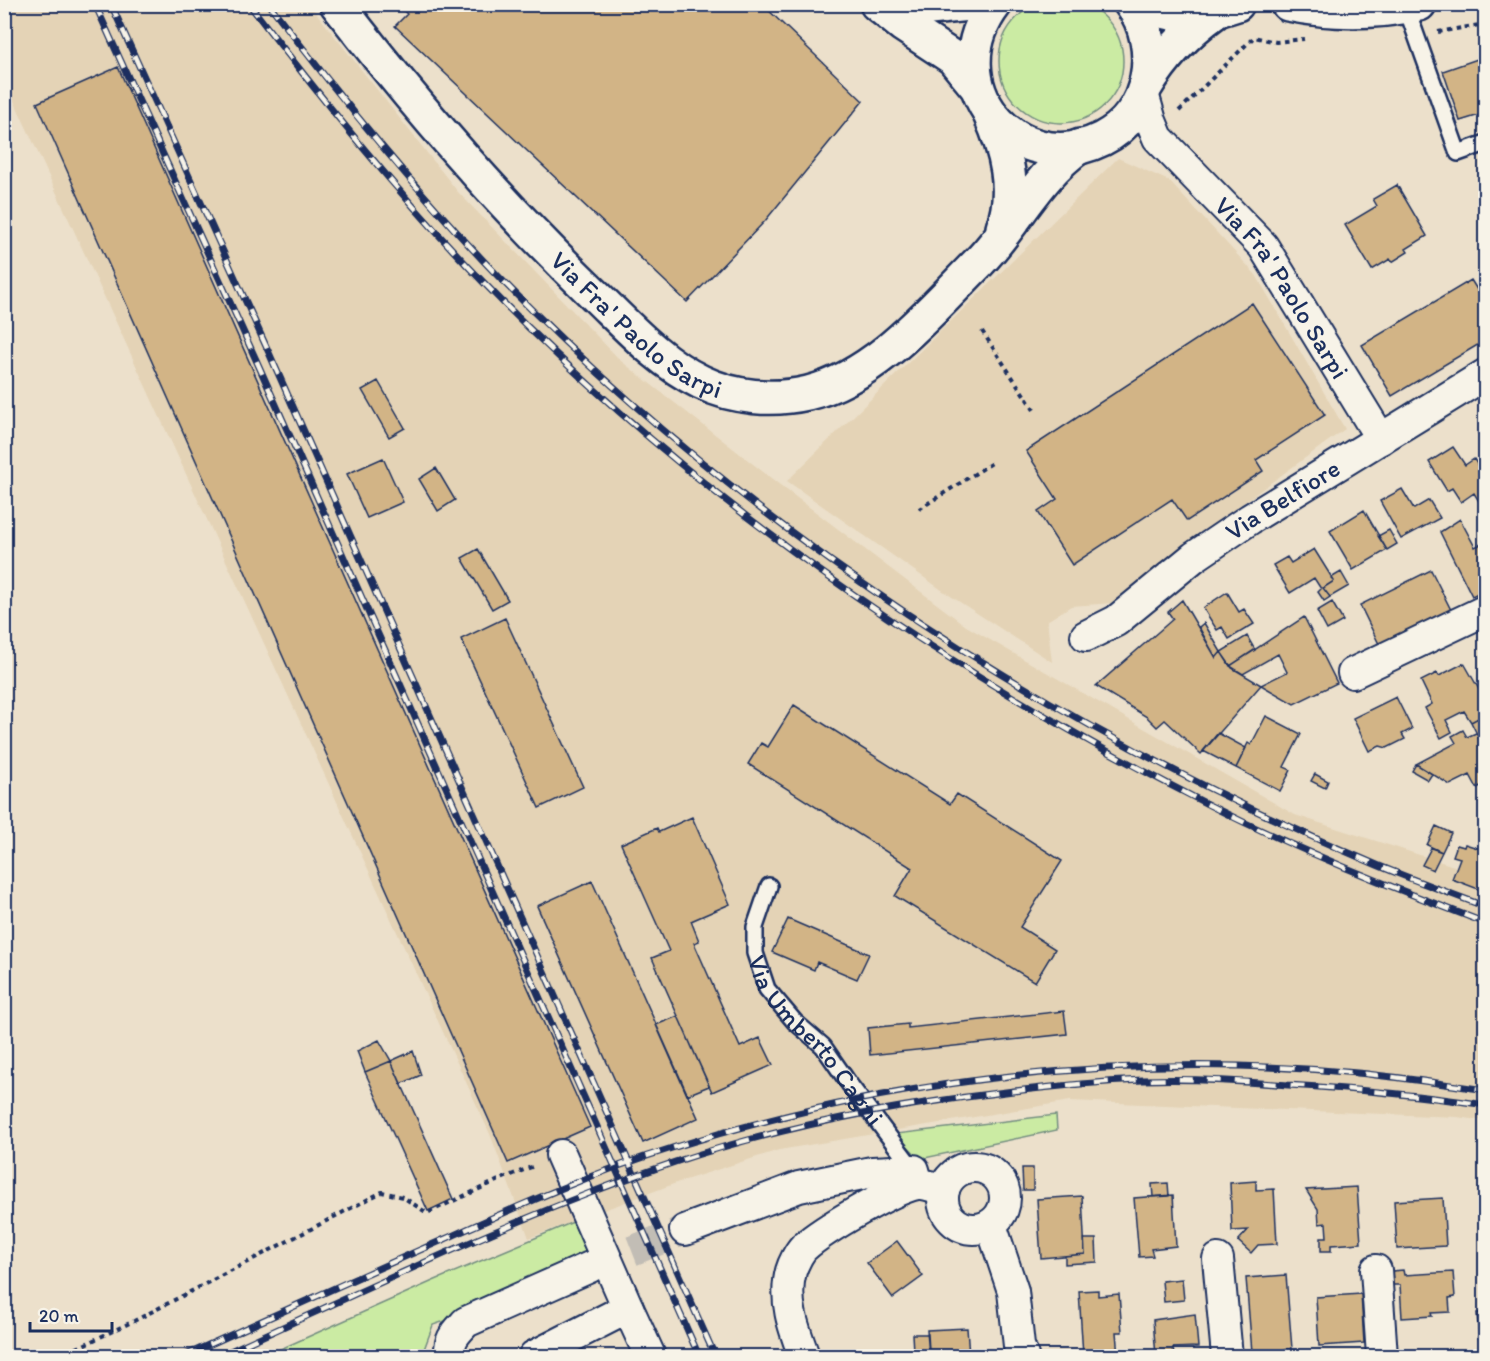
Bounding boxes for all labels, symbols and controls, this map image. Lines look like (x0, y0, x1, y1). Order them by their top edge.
street label: Via Fra' Paolo Sarpi (1208, 190, 1356, 385)
street label: Via Fra' Paolo Sarpi (544, 244, 726, 405)
street label: Via Belfiore (1219, 452, 1346, 547)
street label: Via Umberto Cagni (741, 951, 891, 1132)
scale bar (30, 1295, 112, 1333)
text: 20 m (39, 1305, 79, 1327)

